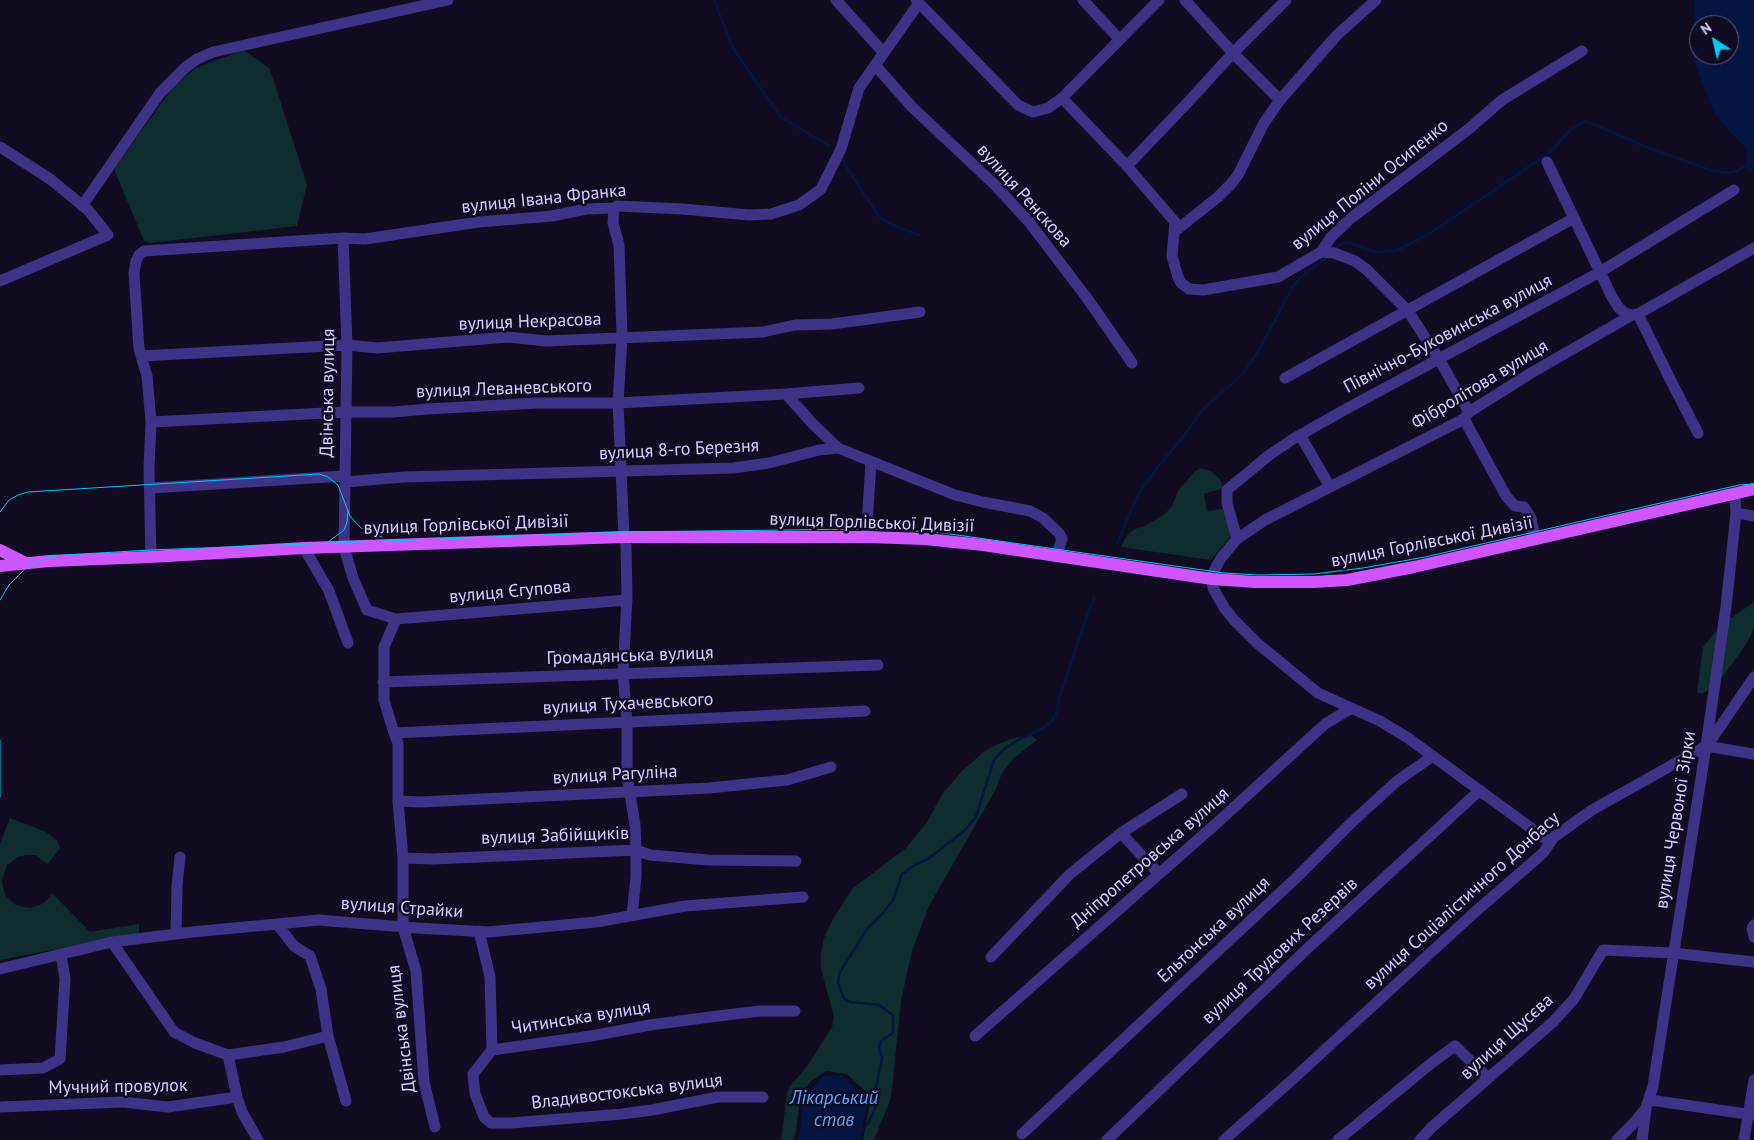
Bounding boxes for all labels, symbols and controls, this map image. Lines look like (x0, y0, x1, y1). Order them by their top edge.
north arrow (1689, 15, 1739, 65)
text: N (1697, 19, 1715, 39)
street label: вулиця Поліни Осипенко (1287, 115, 1453, 255)
street label: вулиця Ренскова (972, 140, 1076, 252)
street label: вулиця Івана Франка (460, 180, 628, 218)
street label: Північно-Буковинська вулиця (1340, 270, 1556, 398)
street label: вулиця Некрасова (458, 309, 602, 335)
street label: Двінська вулиця (316, 328, 340, 458)
street label: Фібролітова вулиця (1408, 336, 1552, 434)
street label: вулиця Леваневського (416, 375, 592, 403)
street label: вулиця 8-го Березня (598, 435, 760, 465)
street label: вулиця Горлівської Дивізії (769, 509, 975, 537)
street label: вулиця Горлівської Дивізії (363, 511, 569, 539)
street label: вулиця Горлівської Дивізії (1329, 512, 1535, 572)
street label: вулиця Єгупова (448, 576, 572, 608)
street label: Громадянська вулиця (546, 642, 714, 670)
street label: вулиця Тухачевського (542, 689, 714, 719)
street label: вулиця Червоної Зірки (1651, 730, 1701, 910)
street label: вулиця Рагуліна (552, 761, 678, 789)
street label: Дніпропетровська вулиця (1066, 783, 1234, 933)
street label: вулиця Соціалістичного Донбасу (1360, 807, 1564, 995)
street label: вулиця Забійщиків (481, 823, 629, 849)
street label: Ельтонська вулиця (1153, 872, 1275, 988)
street label: вулиця Трудових Резервів (1198, 873, 1362, 1029)
street label: вулиця Страйки (340, 893, 464, 923)
street label: Двінська вулиця (383, 964, 421, 1094)
street label: вулиця Щусєва (1456, 990, 1558, 1084)
street label: Читинська вулиця (510, 996, 652, 1040)
street label: Владивостокська вулиця (530, 1070, 724, 1114)
street label: Мучний провулок (48, 1075, 188, 1099)
water label: Лікарський став (790, 1088, 878, 1132)

